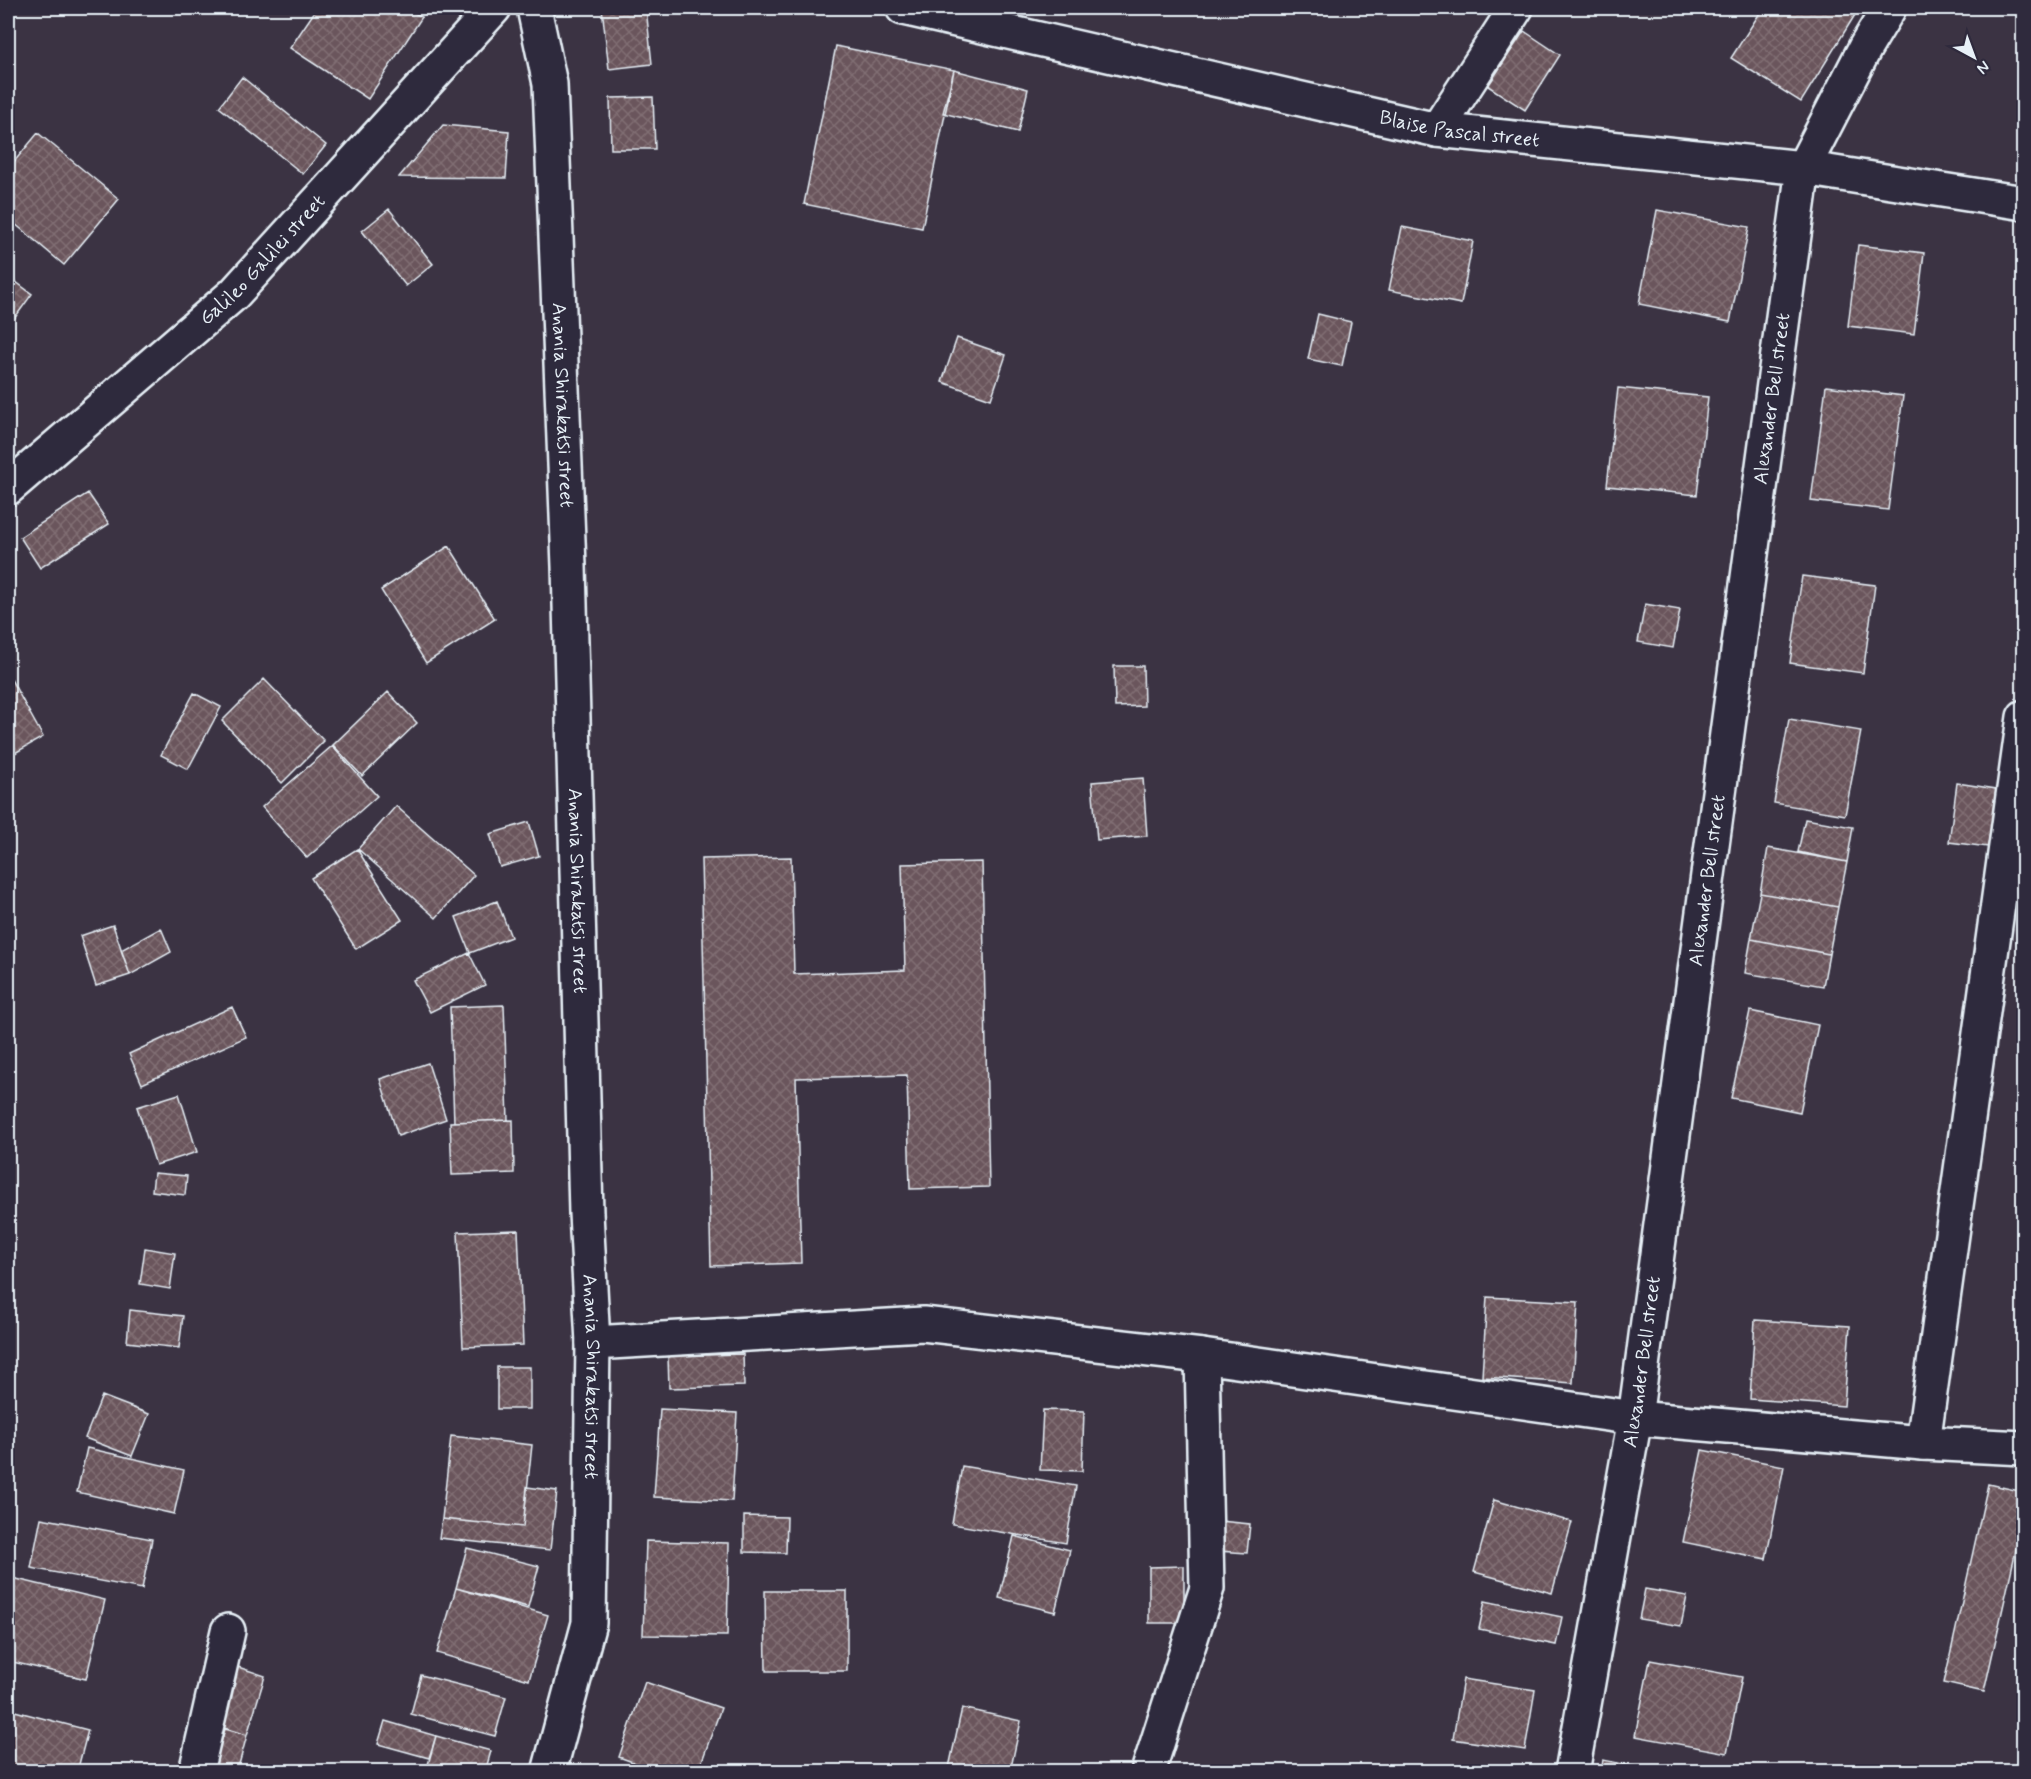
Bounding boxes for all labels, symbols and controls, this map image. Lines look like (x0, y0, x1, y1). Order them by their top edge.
north arrow (1944, 27, 2004, 87)
text: N (1972, 56, 1994, 79)
street label: Blaise Pascal street (1377, 104, 1541, 154)
street label: Galileo Galilei street (194, 189, 331, 331)
street label: Anania Shirakatsi street (545, 302, 580, 508)
street label: Alexander Bell street (1747, 311, 1797, 486)
street label: Anania Shirakatsi street (561, 788, 594, 994)
street label: Alexander Bell street (1682, 793, 1732, 968)
street label: Anania Shirakatsi street (576, 1273, 607, 1479)
street label: Alexander Bell street (1616, 1275, 1667, 1450)

